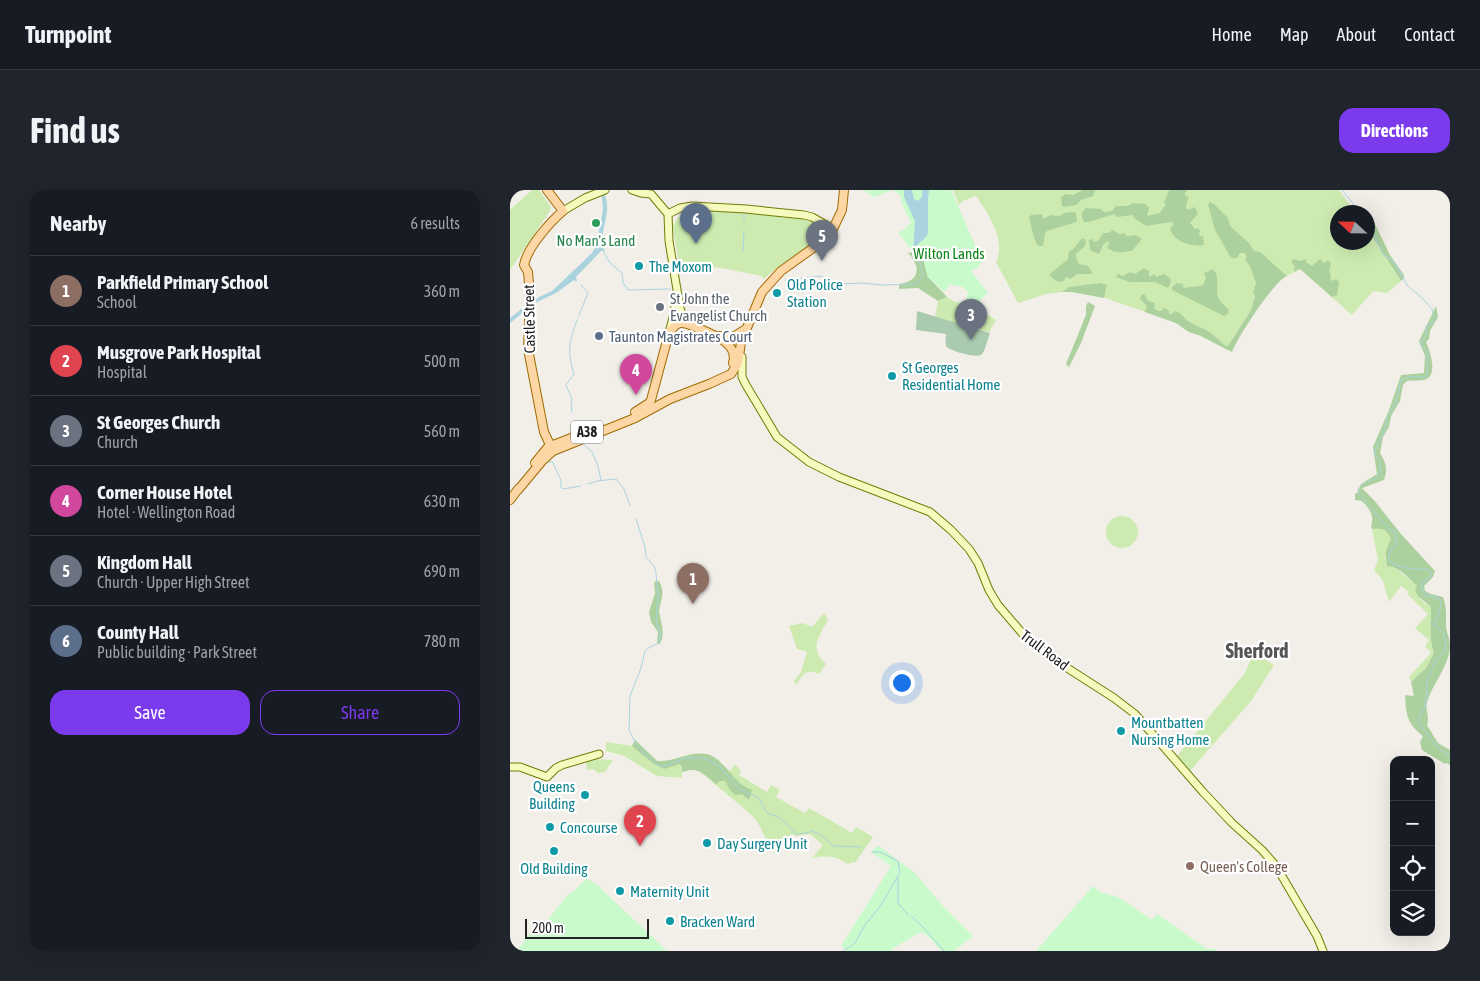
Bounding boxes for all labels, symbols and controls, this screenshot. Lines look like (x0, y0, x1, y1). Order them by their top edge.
text: Turnpoint (25, 21, 111, 48)
text: Home (1212, 24, 1252, 45)
text: Map (1280, 24, 1309, 45)
text: About (1337, 24, 1376, 45)
text: Contact (1404, 24, 1455, 45)
button: Directions (1339, 108, 1450, 153)
text: Find us (30, 110, 120, 150)
pin: 6 (680, 203, 712, 244)
north arrow (1330, 205, 1375, 250)
text: Nearby (50, 211, 106, 235)
text: 6 results (410, 214, 460, 232)
marker: No Man's Land (590, 217, 602, 229)
pin: 5 (806, 220, 838, 261)
place label: No Man's Land (557, 232, 635, 249)
park label: Wilton Lands (913, 245, 985, 262)
place label: The Moxom (649, 258, 712, 275)
marker: The Moxom (633, 260, 645, 272)
text: Parkfield Primary School (97, 271, 268, 293)
place label: Old Police Station (787, 276, 843, 310)
text: 1 (62, 282, 70, 300)
text: 360 m (424, 282, 460, 300)
street label: Castle Street (520, 284, 538, 354)
marker: Old Police Station (771, 287, 783, 299)
place label: St John the Evangelist Church (670, 290, 767, 324)
text: School (97, 293, 137, 311)
pin: 3 (955, 299, 987, 340)
marker: St John the Evangelist Church (654, 301, 666, 313)
place label: Taunton Magistrates Court (609, 328, 752, 345)
marker: Taunton Magistrates Court (593, 330, 605, 342)
text: Musgrove Park Hospital (97, 341, 261, 363)
text: 2 (62, 352, 70, 370)
text: 500 m (424, 352, 460, 370)
pin: 4 (620, 354, 652, 395)
place label: St Georges Residential Home (902, 359, 1001, 393)
text: Hospital (97, 363, 147, 381)
marker: St Georges Residential Home (886, 370, 898, 382)
text: St Georges Church (97, 411, 220, 433)
road number: A38 (571, 420, 603, 443)
text: 3 (62, 422, 70, 440)
text: 560 m (424, 422, 460, 440)
text: Church (97, 433, 138, 451)
text: Corner House Hotel (97, 481, 232, 503)
text: 4 (62, 492, 70, 510)
text: 630 m (424, 492, 460, 510)
text: Hotel · Wellington Road (97, 503, 235, 521)
text: Kingdom Hall (97, 551, 192, 573)
text: 5 (62, 562, 70, 580)
text: 690 m (424, 562, 460, 580)
pin: 1 (677, 563, 709, 604)
text: Church · Upper High Street (97, 573, 250, 591)
text: County Hall (97, 621, 179, 643)
street label: Trull Road (1018, 626, 1072, 674)
text: 6 (62, 632, 70, 650)
text: 780 m (424, 632, 460, 650)
district label: Sherford (1225, 639, 1289, 662)
text: Public building · Park Street (97, 643, 257, 661)
your location (889, 670, 915, 696)
button: Save (50, 690, 250, 735)
button: Share (260, 690, 460, 735)
place label: Mountbatten Nursing Home (1131, 714, 1210, 748)
marker: Mountbatten Nursing Home (1115, 725, 1127, 737)
map controls (1390, 756, 1435, 936)
button: + (1390, 756, 1435, 801)
place label: Queens Building (529, 778, 576, 812)
marker: Queens Building (579, 789, 591, 801)
button: − (1390, 801, 1435, 846)
pin: 2 (624, 805, 656, 846)
place label: Concourse (560, 819, 618, 836)
marker: Concourse (544, 821, 556, 833)
place label: Day Surgery Unit (717, 835, 808, 852)
marker: Day Surgery Unit (701, 837, 713, 849)
marker: Old Building (548, 845, 560, 857)
button: locate (1390, 846, 1435, 891)
place label: Queen's College (1200, 858, 1288, 875)
place label: Old Building (520, 860, 588, 877)
marker: Queen's College (1184, 860, 1196, 872)
place label: Maternity Unit (630, 883, 710, 900)
marker: Maternity Unit (614, 885, 626, 897)
button: layers (1390, 891, 1435, 936)
place label: Bracken Ward (680, 913, 755, 930)
marker: Bracken Ward (664, 915, 676, 927)
scale bar (525, 916, 649, 939)
text: 200 m (532, 920, 564, 936)

